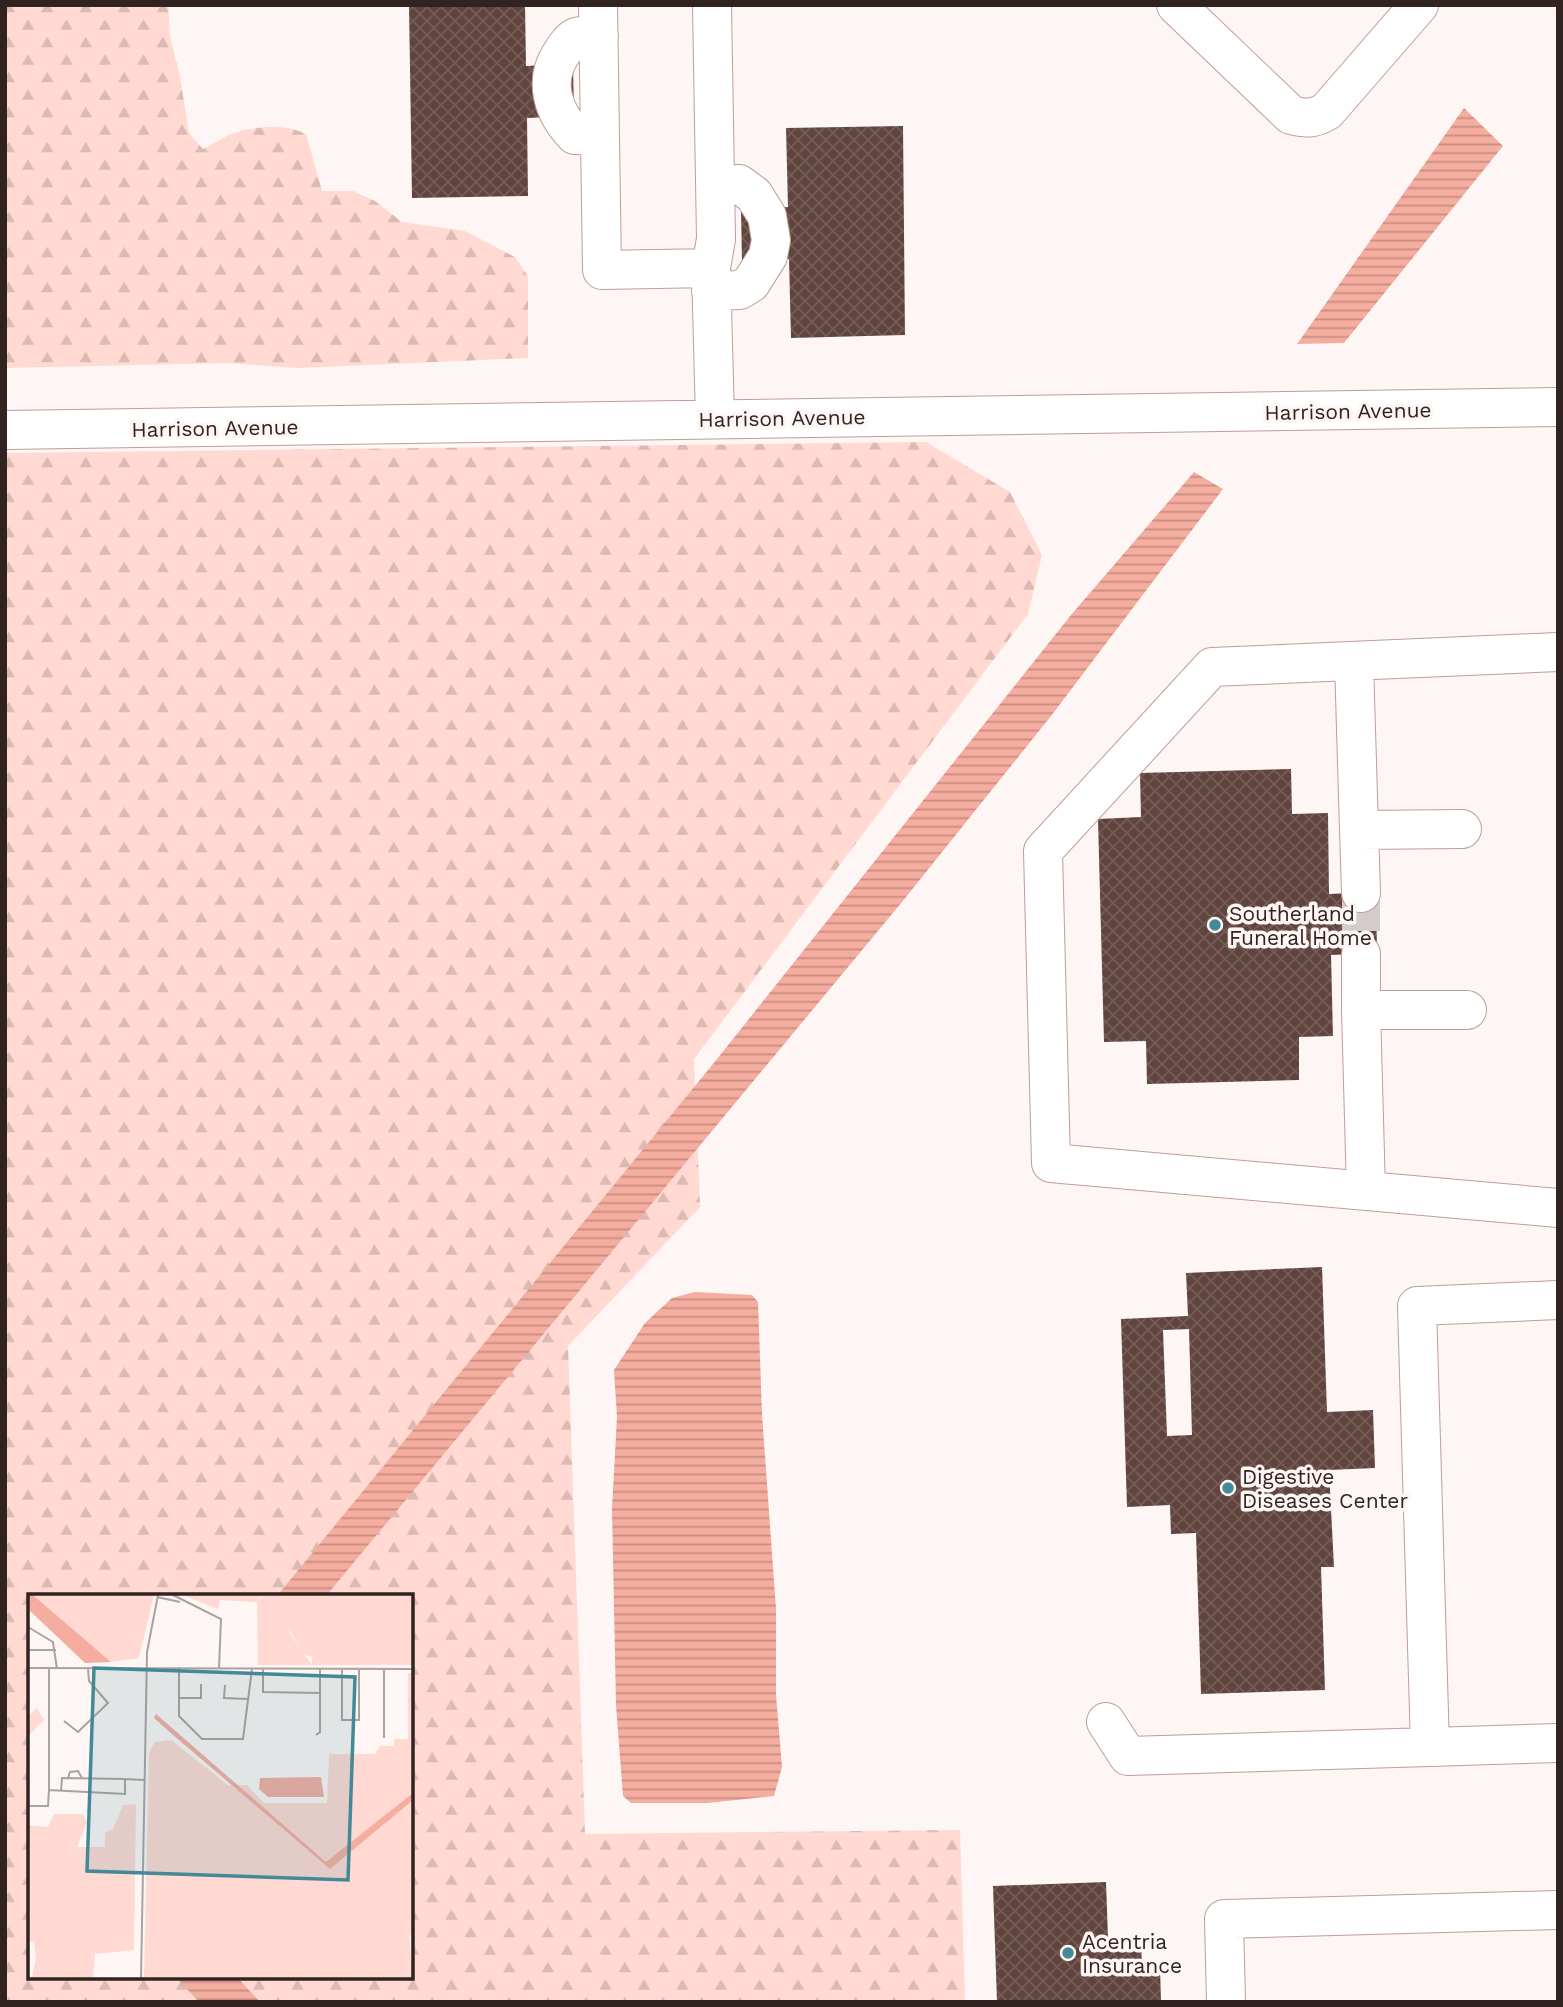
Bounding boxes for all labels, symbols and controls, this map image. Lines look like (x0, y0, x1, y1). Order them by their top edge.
street label: Harrison Avenue (1264, 397, 1432, 425)
street label: Harrison Avenue (698, 404, 866, 432)
street label: Harrison Avenue (131, 414, 299, 442)
place label: Southerland Funeral Home (1229, 901, 1372, 950)
marker: Southerland Funeral Home (1207, 917, 1223, 933)
place label: Digestive Diseases Center (1242, 1464, 1408, 1513)
marker: Digestive Diseases Center (1220, 1480, 1236, 1496)
inset map (28, 1594, 413, 1979)
place label: Acentria Insurance (1082, 1929, 1182, 1978)
marker: Acentria Insurance (1060, 1945, 1076, 1961)

